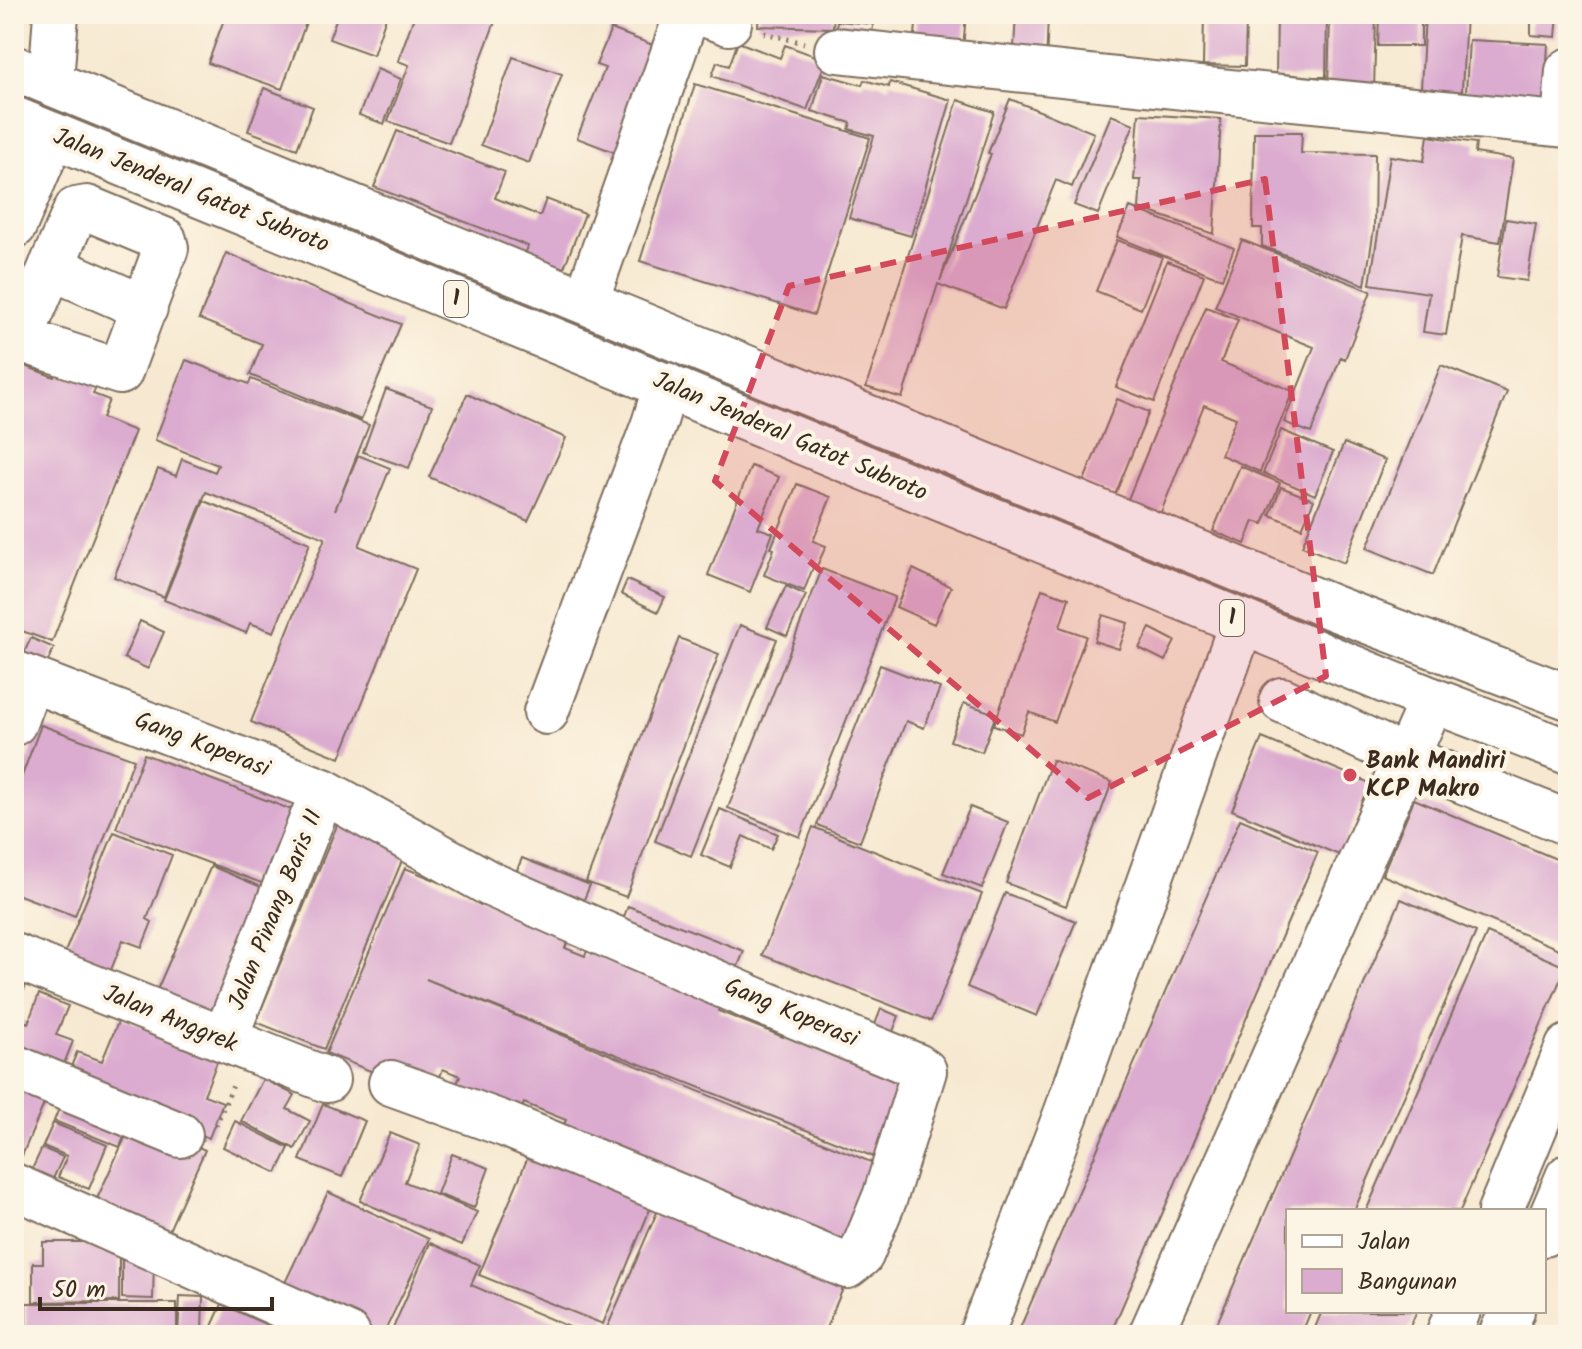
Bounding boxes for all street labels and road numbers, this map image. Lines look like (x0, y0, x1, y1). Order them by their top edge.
street label: Jalan Jenderal Gatot Subroto (47, 118, 335, 264)
road number: 1 (444, 281, 468, 317)
street label: Jalan Jenderal Gatot Subroto (647, 361, 934, 513)
road number: 1 (1220, 600, 1244, 636)
street label: Gang Koperasi (129, 701, 277, 789)
street label: Jalan Pinang Baris II (218, 804, 334, 1016)
street label: Gang Koperasi (718, 967, 865, 1059)
street label: Jalan Anggrek (97, 974, 244, 1064)

